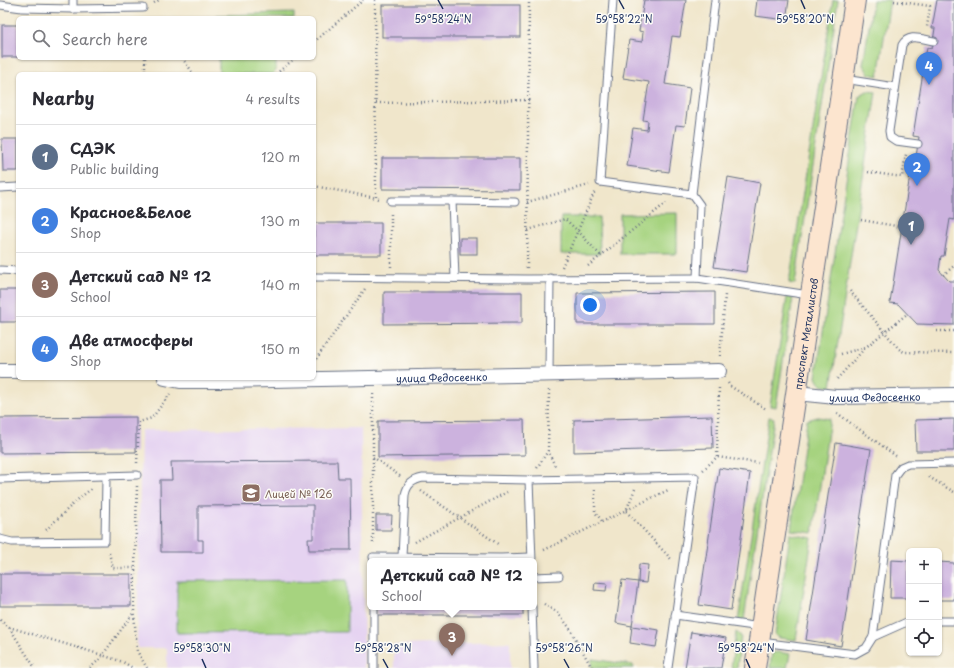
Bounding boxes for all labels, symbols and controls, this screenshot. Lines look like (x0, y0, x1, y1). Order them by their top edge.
text: 59°58'24"N (414, 11, 472, 26)
text: 59°58'22"N (595, 11, 653, 26)
text: 59°58'20"N (776, 11, 834, 26)
search box (16, 16, 316, 60)
icon: search (30, 27, 52, 49)
text: Search here (62, 27, 148, 50)
pin: 4 (916, 52, 942, 85)
text: Nearby (32, 85, 94, 111)
text: 4 results (246, 89, 300, 108)
text: СДЭК (70, 136, 115, 159)
text: 1 (42, 147, 48, 166)
text: 120 m (261, 147, 300, 166)
pin: 2 (904, 153, 930, 186)
text: Public building (70, 159, 159, 178)
text: Красное&Белое (70, 200, 192, 223)
text: 2 (40, 211, 50, 230)
text: 130 m (261, 211, 300, 230)
pin: 1 (898, 212, 924, 245)
text: Shop (70, 223, 101, 242)
text: Детский сад № 12 (70, 264, 211, 287)
text: 3 (41, 275, 49, 294)
text: 140 m (261, 275, 300, 294)
street label: проспект Металлистов (789, 277, 821, 391)
text: School (70, 287, 111, 306)
your location (580, 295, 600, 315)
text: Две атмосферы (70, 328, 193, 351)
text: 4 (41, 339, 49, 358)
text: 150 m (261, 339, 300, 358)
text: Shop (70, 351, 101, 370)
street label: улица Федосеенко (396, 368, 488, 385)
street label: улица Федосеенко (828, 388, 921, 405)
school or university icon: Лицей № 126 (240, 482, 262, 504)
place label: Лицей № 126 (265, 486, 332, 501)
map controls (906, 548, 942, 656)
button: + (906, 548, 942, 584)
popup (367, 558, 537, 610)
text: Детский сад № 12 (381, 563, 523, 586)
button: − (906, 584, 942, 620)
text: School (381, 586, 422, 605)
button: locate (906, 620, 942, 656)
pin: 3 (439, 623, 465, 656)
text: 59°58'30"N (173, 640, 231, 655)
text: 59°58'28"N (354, 640, 412, 655)
text: 59°58'26"N (535, 640, 593, 655)
text: 59°58'24"N (717, 640, 775, 655)

